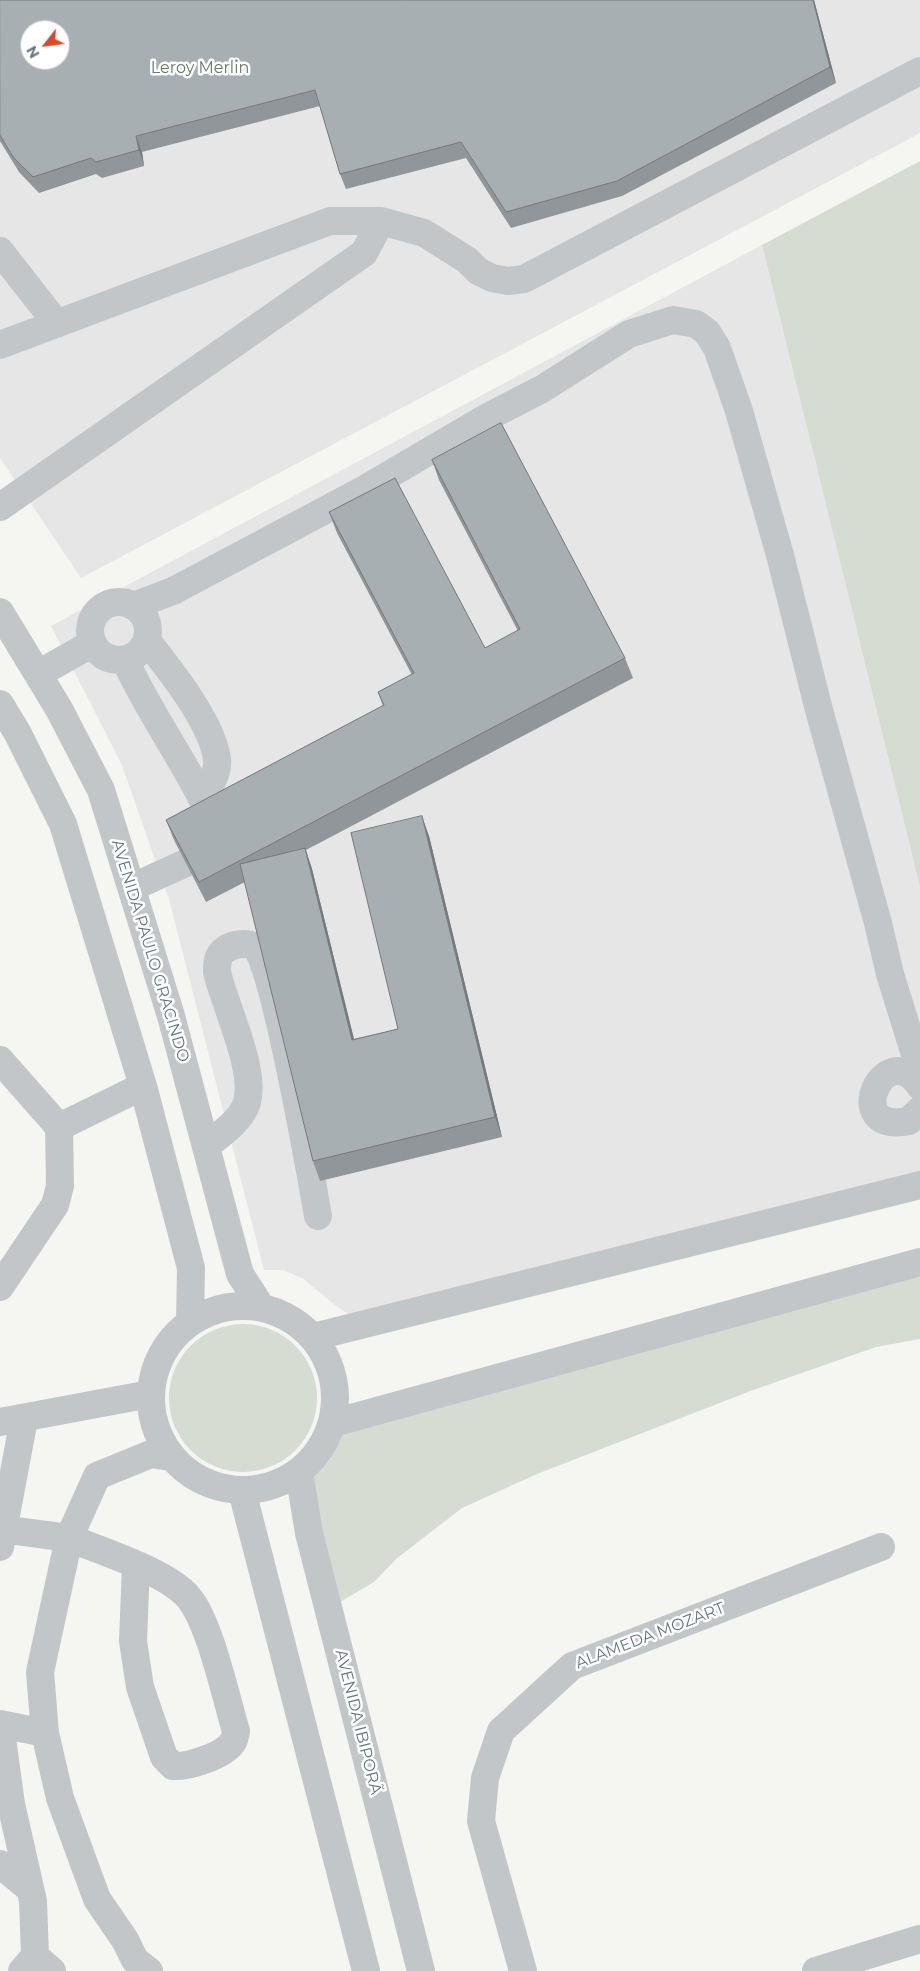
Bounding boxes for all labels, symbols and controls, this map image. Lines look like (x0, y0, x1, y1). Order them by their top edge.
north arrow (20, 20, 70, 70)
text: N (22, 43, 43, 61)
park label: Leroy Merlin (151, 58, 249, 78)
street label: AVENIDA PAULO GRACINDO (107, 837, 193, 1065)
street label: ALAMEDA MOZART (573, 1599, 727, 1673)
street label: AVENIDA IBIPORÃ (331, 1648, 385, 1796)

